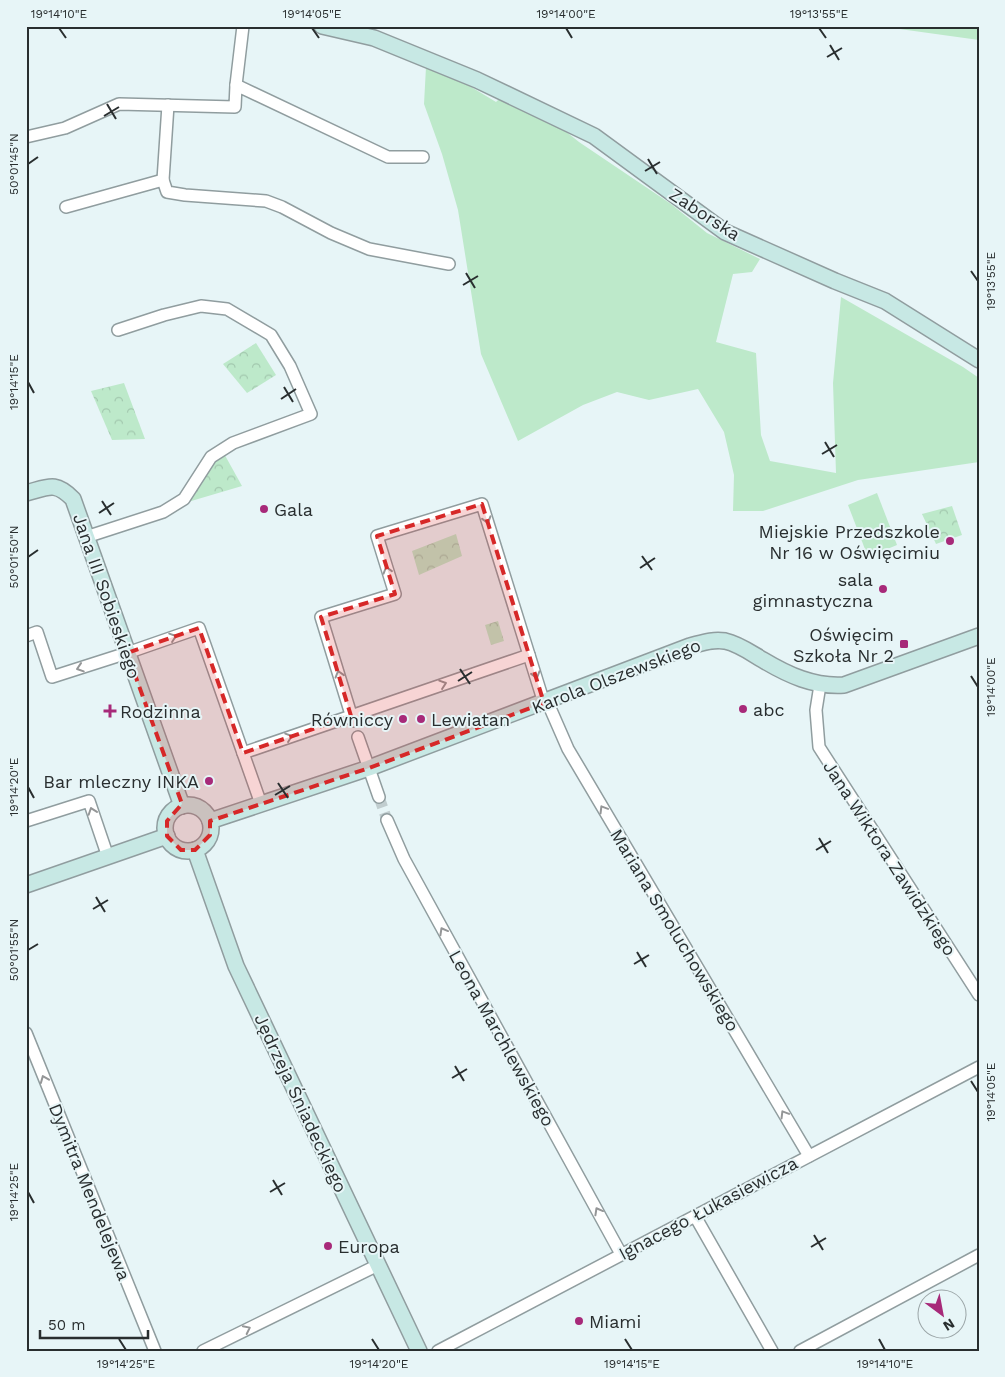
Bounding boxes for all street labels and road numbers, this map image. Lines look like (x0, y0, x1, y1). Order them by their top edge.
street label: Zaborska (666, 183, 744, 245)
street label: Jana III Sobieskiego (69, 511, 145, 681)
street label: Karola Olszewskiego (529, 634, 703, 718)
street label: Jana Wiktora Zawidzkiego (819, 757, 961, 959)
street label: Mariana Smoluchowskiego (606, 825, 744, 1035)
street label: Leona Marchlewskiego (445, 946, 559, 1130)
street label: Jędrzeja Śniadeckiego (250, 1010, 352, 1196)
street label: Dymitra Mendelejewa (45, 1100, 135, 1284)
street label: Ignacego Łukasiewicza (615, 1152, 801, 1264)

